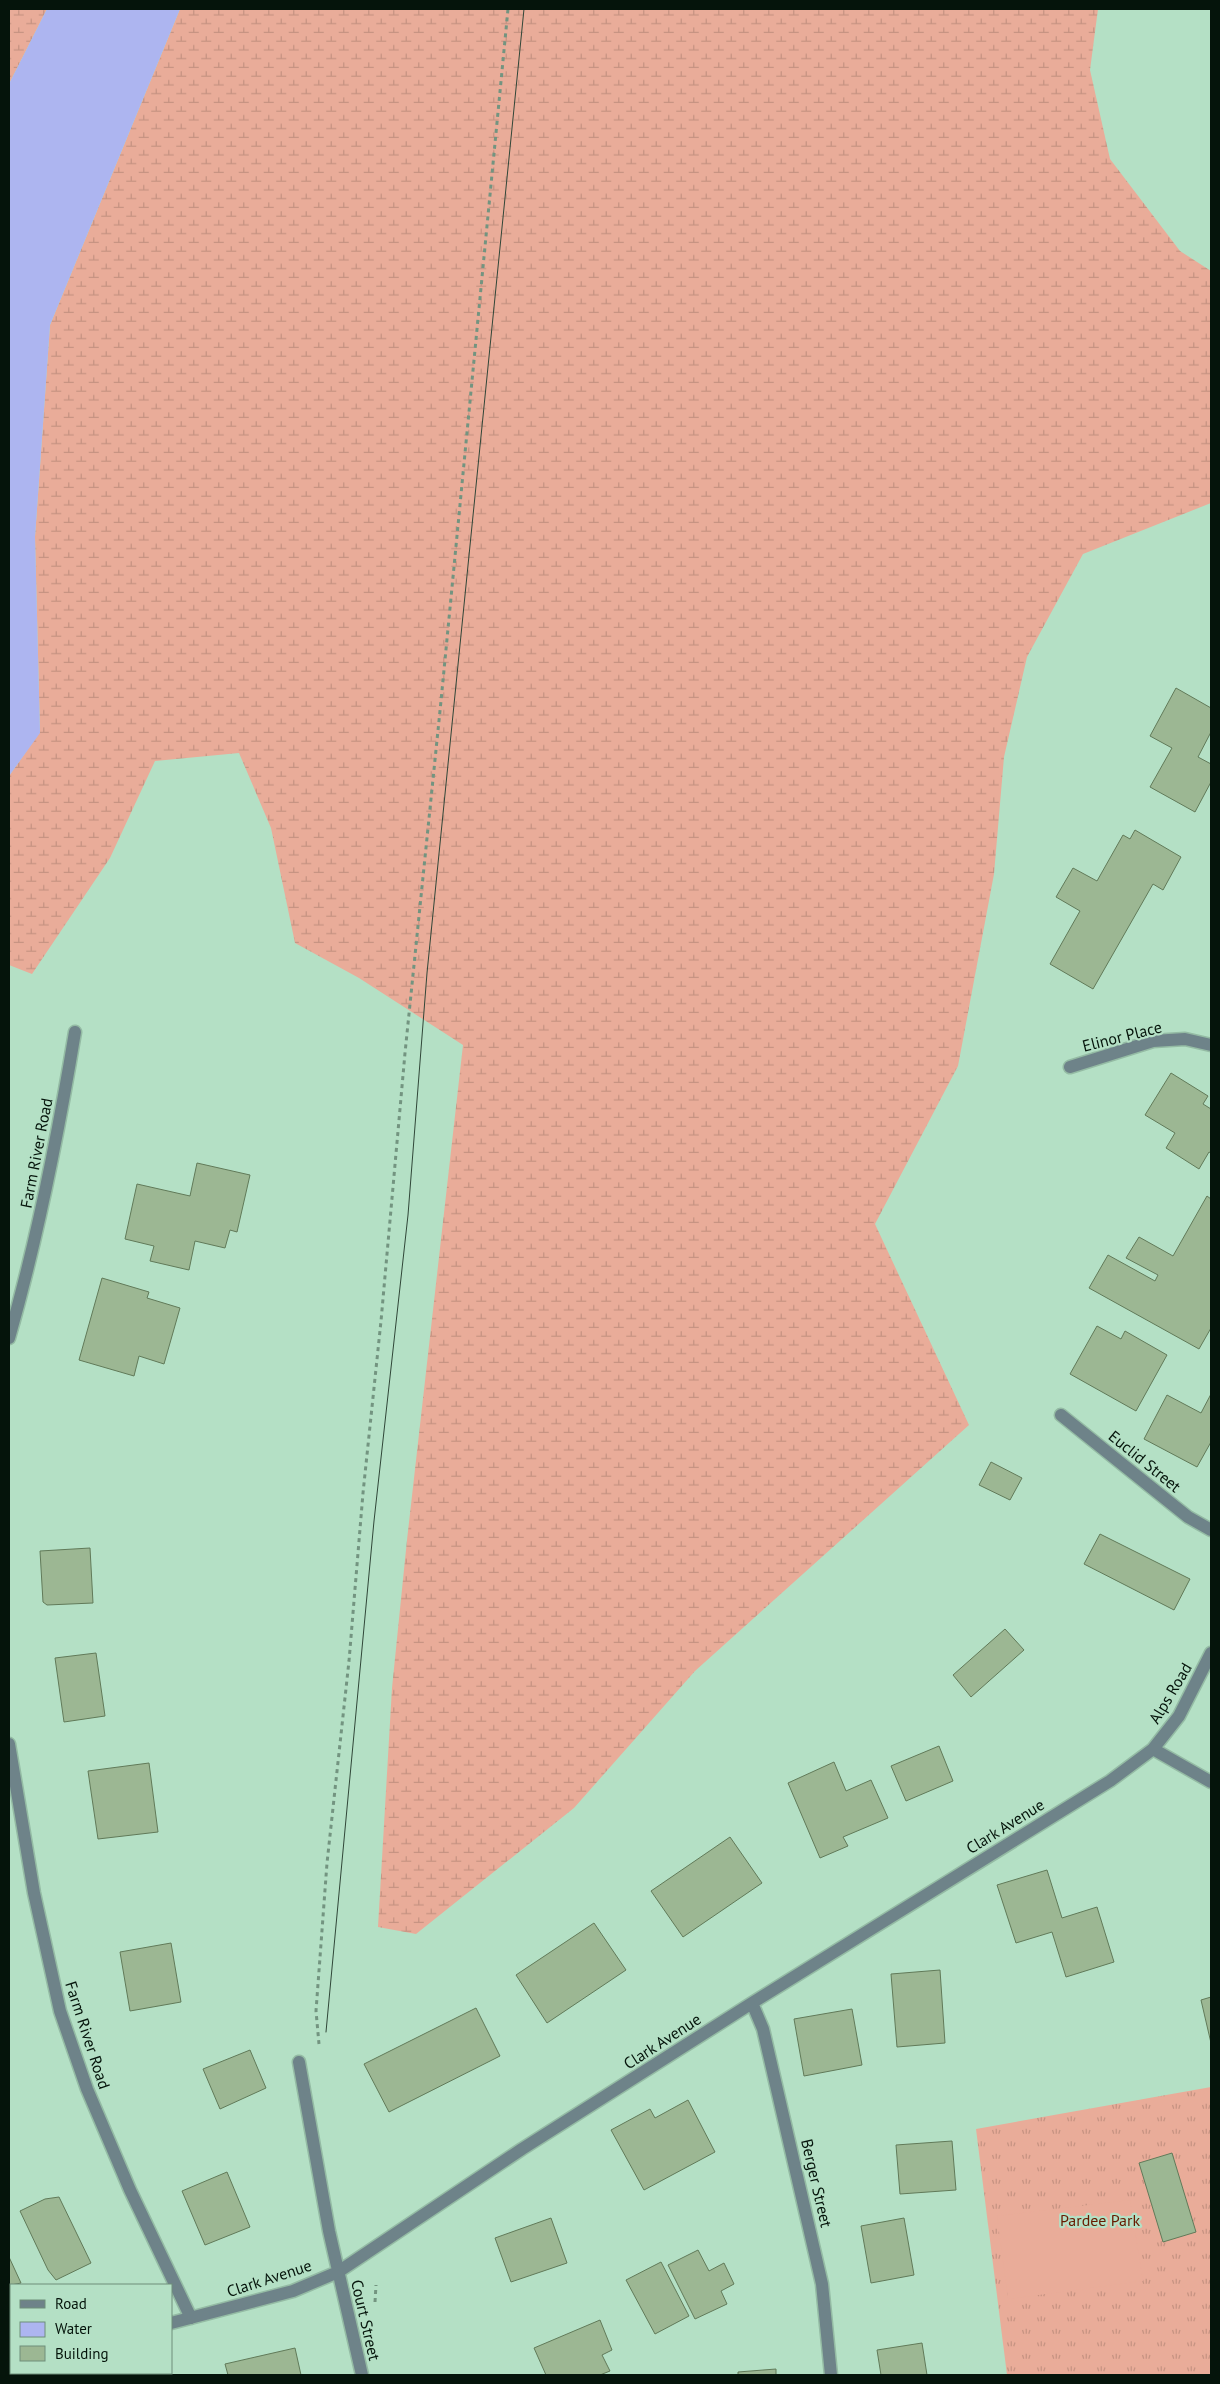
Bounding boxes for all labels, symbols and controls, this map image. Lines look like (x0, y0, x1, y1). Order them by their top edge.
street label: Elinor Place (1080, 1016, 1164, 1056)
street label: Farm River Road (16, 1096, 56, 1210)
street label: Euclid Street (1105, 1426, 1186, 1497)
street label: Alps Road (1144, 1659, 1196, 1727)
street label: Clark Avenue (962, 1794, 1048, 1858)
street label: Farm River Road (61, 1979, 115, 2091)
street label: Clark Avenue (620, 2009, 704, 2073)
street label: Berger Street (797, 2137, 837, 2230)
park label: Pardee Park (1060, 2210, 1140, 2230)
street label: Clark Avenue (224, 2255, 314, 2301)
street label: Court Street (347, 2278, 385, 2363)
legend (10, 2284, 172, 2374)
text: Road (55, 2294, 87, 2313)
text: Water (55, 2319, 92, 2338)
text: Building (55, 2344, 109, 2363)

